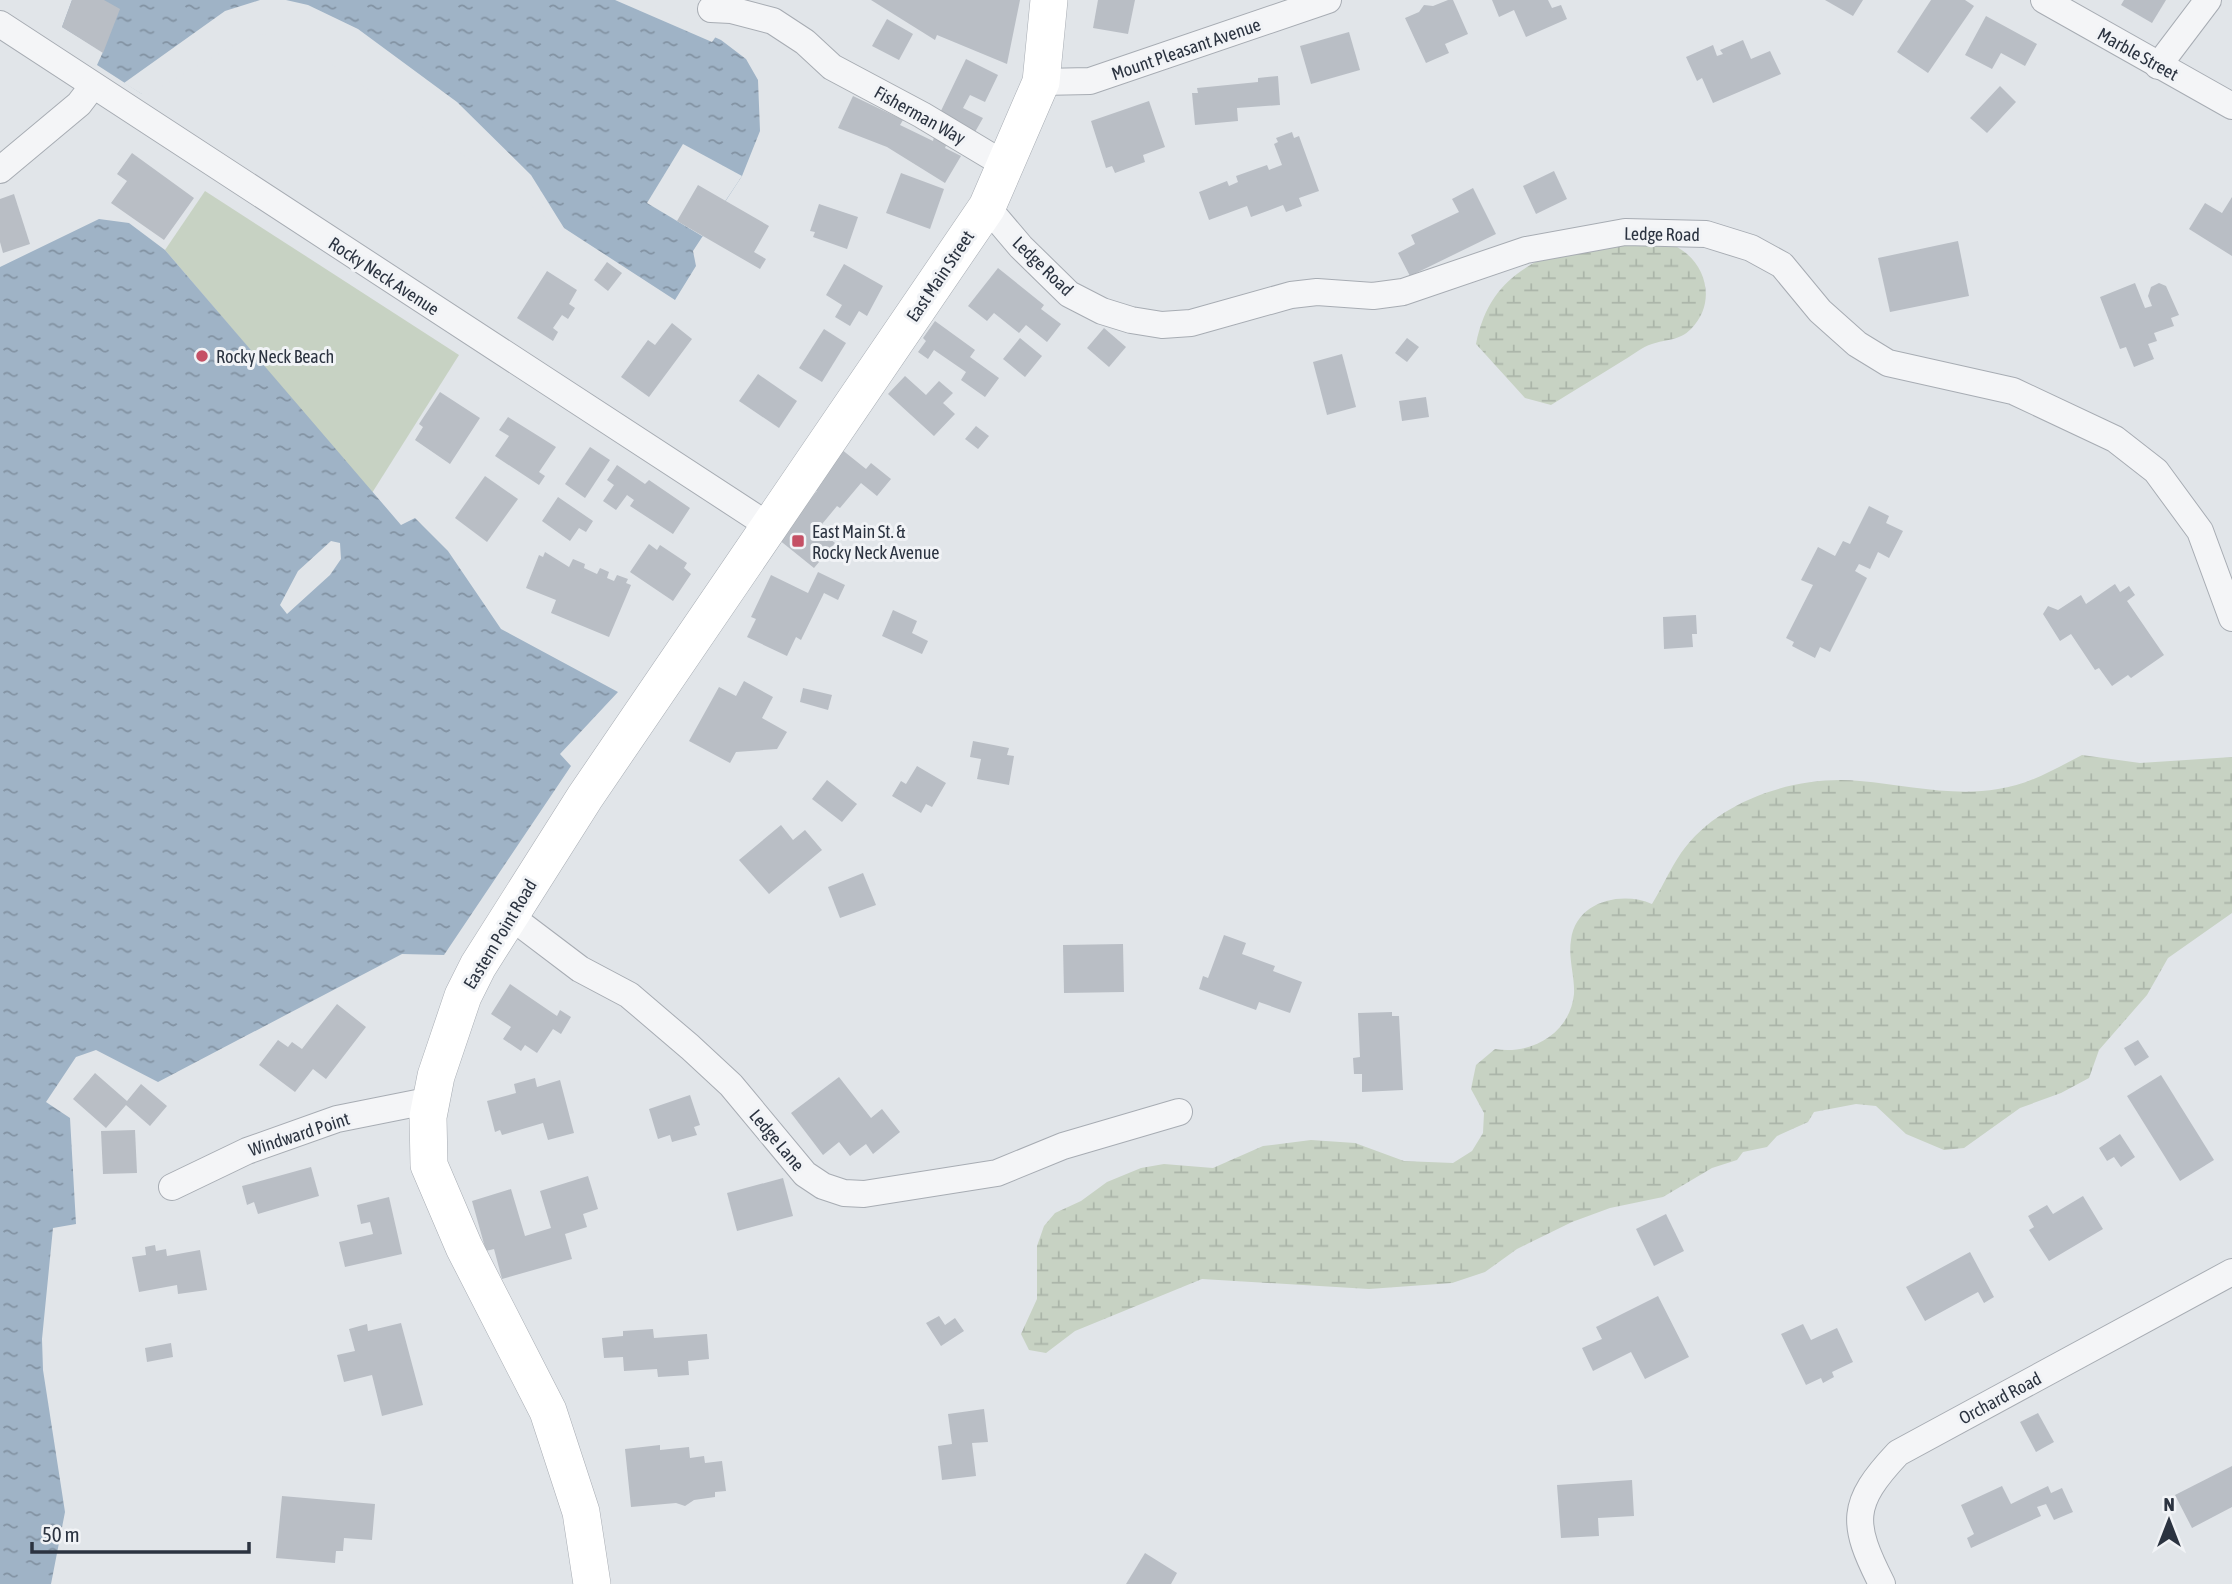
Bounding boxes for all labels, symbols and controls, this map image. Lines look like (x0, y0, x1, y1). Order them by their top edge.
street label: Mount Pleasant Avenue (1109, 14, 1263, 84)
street label: Marble Street (2094, 23, 2182, 85)
street label: Fisherman Way (871, 81, 969, 149)
street label: Ledge Road (1624, 223, 1700, 245)
street label: East Main Street (902, 226, 978, 326)
street label: Rocky Neck Avenue (325, 232, 443, 320)
street label: Ledge Road (1008, 232, 1078, 300)
place label: Rocky Neck Beach (216, 346, 334, 367)
marker: Rocky Neck Beach (194, 348, 210, 364)
place label: East Main St. & Rocky Neck Avenue (812, 521, 940, 563)
marker: East Main St. & Rocky Neck Avenue (790, 533, 806, 549)
street label: Eastern Point Road (459, 875, 541, 993)
street label: Ledge Lane (745, 1105, 809, 1175)
street label: Windward Point (246, 1108, 352, 1160)
street label: Orchard Road (1955, 1368, 2045, 1428)
north arrow (2134, 1486, 2204, 1556)
text: N (2163, 1493, 2175, 1515)
scale bar (32, 1510, 248, 1554)
text: 50 m (42, 1522, 80, 1546)

